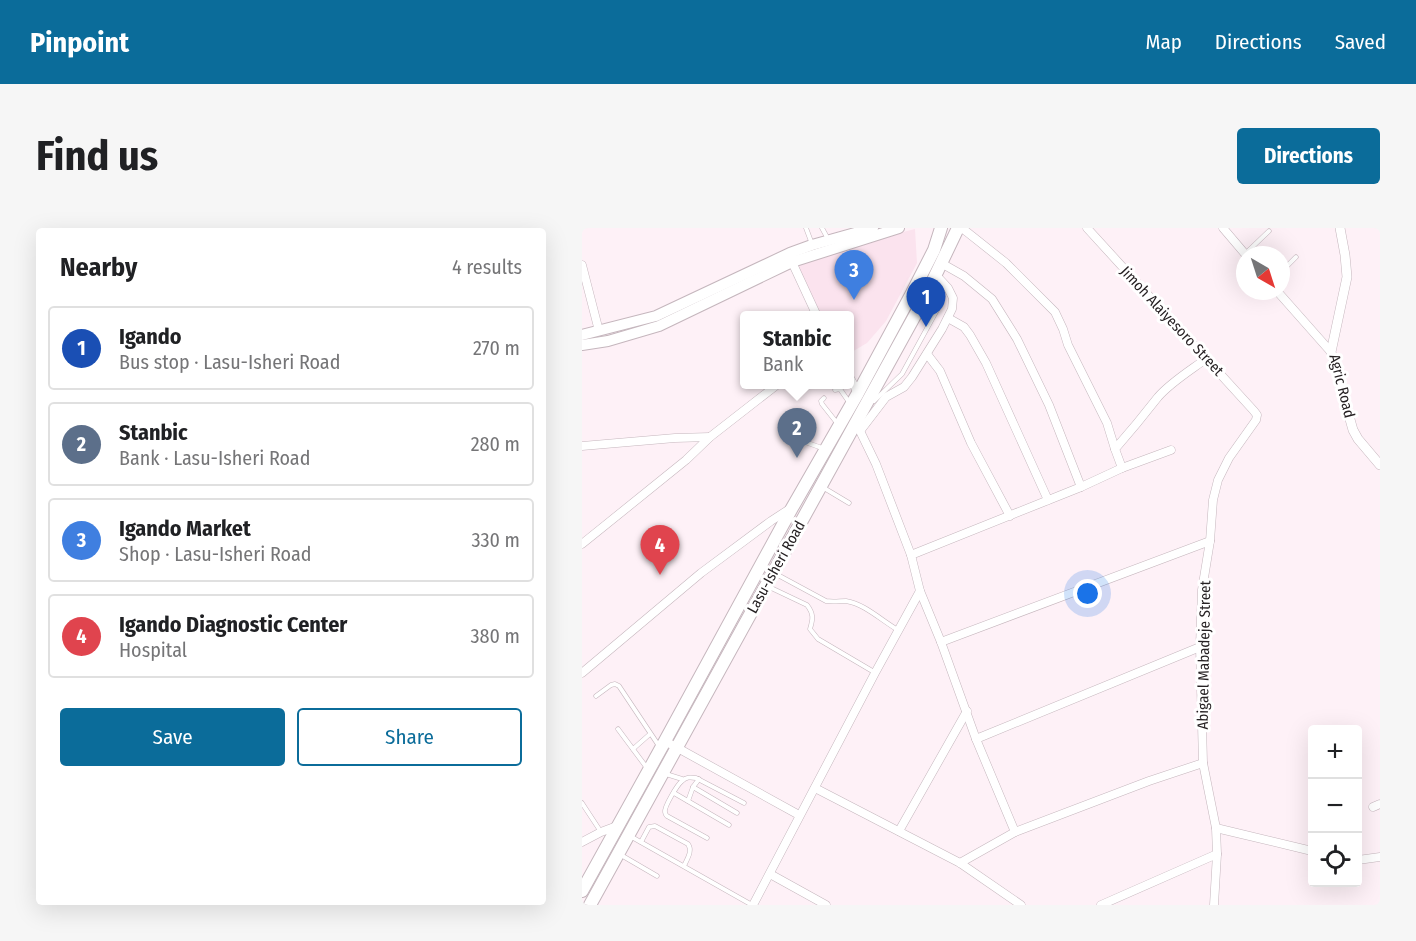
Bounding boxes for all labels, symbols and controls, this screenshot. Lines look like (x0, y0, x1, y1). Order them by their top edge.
text: Pinpoint (30, 26, 129, 59)
text: Map (1145, 29, 1182, 55)
text: Directions (1215, 29, 1302, 55)
text: Saved (1335, 29, 1386, 55)
button: Directions (1237, 128, 1380, 184)
text: Find us (36, 131, 158, 181)
north arrow (1236, 246, 1290, 300)
pin: 3 (834, 250, 874, 300)
text: Nearby (60, 252, 137, 283)
text: 4 results (452, 255, 522, 279)
street label: Jimoh Alaiyesoro Street (1117, 263, 1227, 380)
pin: 1 (906, 278, 946, 327)
popup (740, 311, 854, 389)
text: Igando (119, 323, 182, 350)
text: Stanbic (763, 325, 831, 352)
text: 1 (77, 336, 86, 360)
text: 270 m (473, 336, 520, 360)
text: Bus stop · Lasu-Isheri Road (119, 350, 340, 374)
text: Bank (763, 352, 803, 376)
street label: Agric Road (1325, 352, 1359, 420)
pin: 2 (778, 408, 816, 458)
text: Stanbic (119, 419, 188, 446)
text: 2 (77, 432, 86, 456)
text: 280 m (471, 432, 520, 456)
text: Bank · Lasu-Isheri Road (119, 446, 310, 470)
text: Igando Market (119, 515, 251, 542)
street label: Lasu-Isheri Road (743, 518, 809, 616)
pin: 4 (640, 526, 680, 575)
text: 3 (77, 528, 86, 552)
text: 330 m (471, 528, 520, 552)
text: Shop · Lasu-Isheri Road (119, 542, 311, 566)
your location (1073, 579, 1102, 608)
street label: Abigael Mabadeje Street (1194, 580, 1214, 730)
text: Igando Diagnostic Center (119, 611, 347, 638)
text: 4 (76, 624, 87, 648)
text: 380 m (470, 624, 520, 648)
text: Hospital (119, 638, 187, 662)
button: Save (60, 708, 285, 766)
button: Share (297, 708, 522, 766)
map controls (1308, 725, 1362, 887)
button: + (1308, 725, 1362, 779)
button: − (1308, 779, 1362, 833)
button: locate (1308, 833, 1362, 887)

